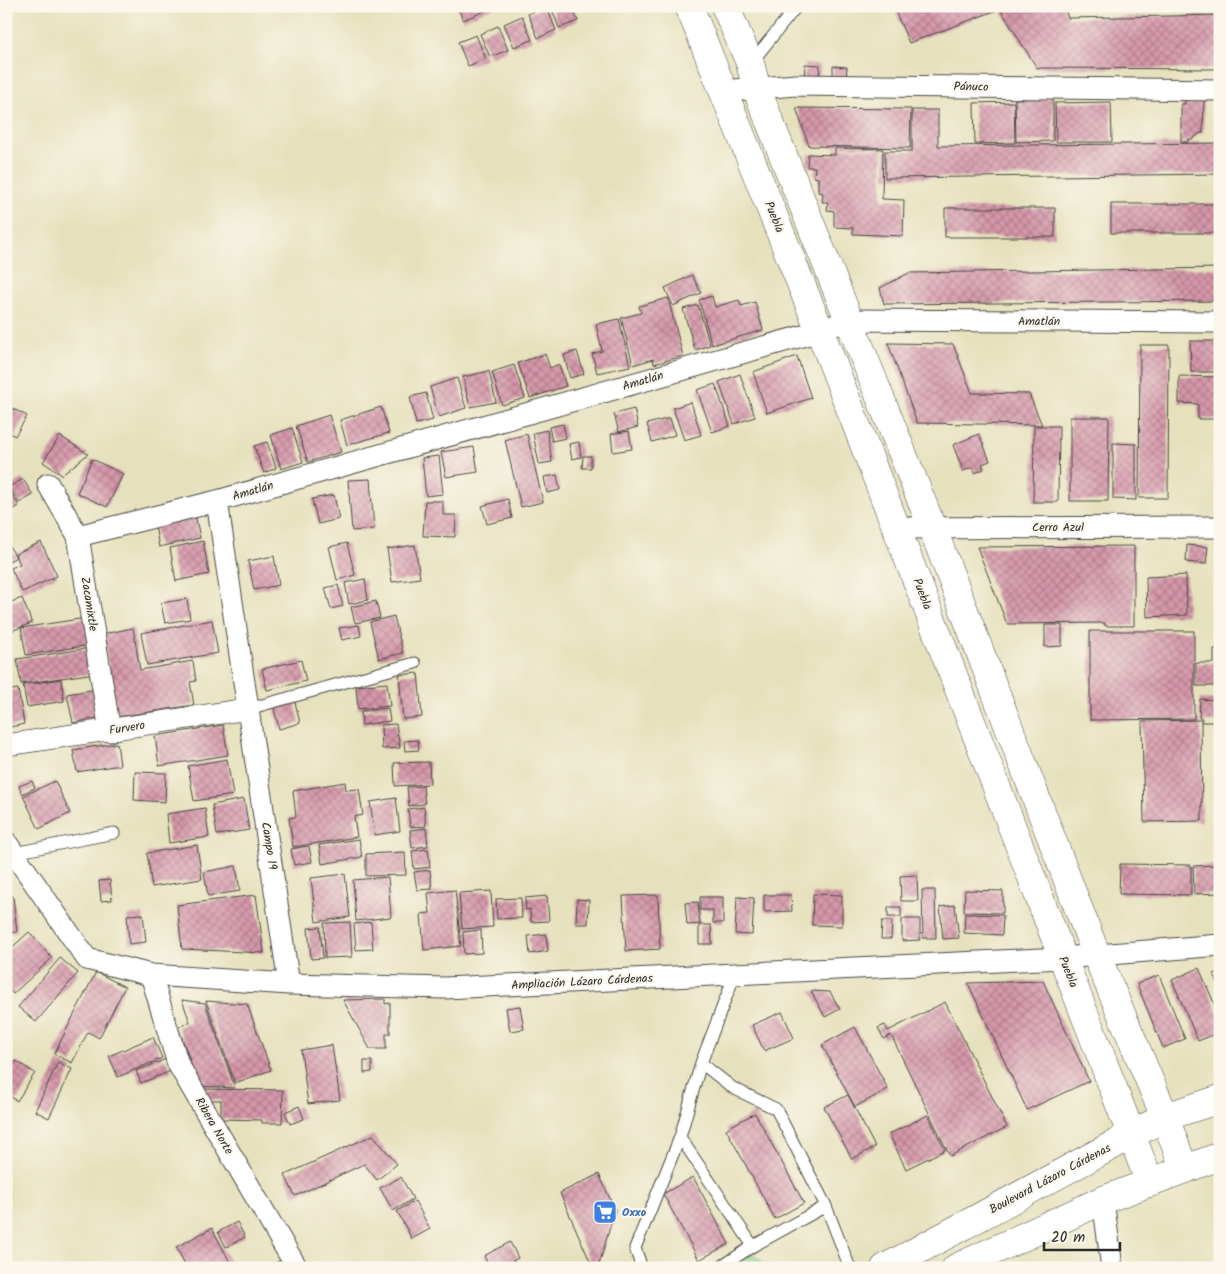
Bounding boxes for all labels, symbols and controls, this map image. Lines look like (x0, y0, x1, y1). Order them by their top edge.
street label: Pánuco (953, 77, 989, 97)
street label: Puebla (759, 198, 789, 236)
street label: Amatlán (1018, 312, 1060, 331)
street label: Amatlán (620, 366, 666, 396)
street label: Amatlán (230, 476, 276, 506)
street label: Cerro Azul (1032, 518, 1084, 537)
street label: Puebla (907, 575, 937, 613)
street label: Zacamixtle (75, 576, 103, 633)
street label: Furvero (108, 716, 146, 740)
street label: Campo 19 (256, 821, 282, 871)
street label: Puebla (1053, 953, 1083, 991)
street label: Ampliación Lázaro Cárdenas (511, 969, 653, 995)
street label: Ribera Norte (190, 1094, 238, 1159)
street label: Boulevard Lázaro Cárdenas (986, 1139, 1114, 1219)
supermarket icon: Oxxo (592, 1199, 618, 1225)
place label: Oxxo (622, 1203, 647, 1222)
scale bar (1044, 1219, 1120, 1251)
text: 20 m (1051, 1226, 1085, 1250)

